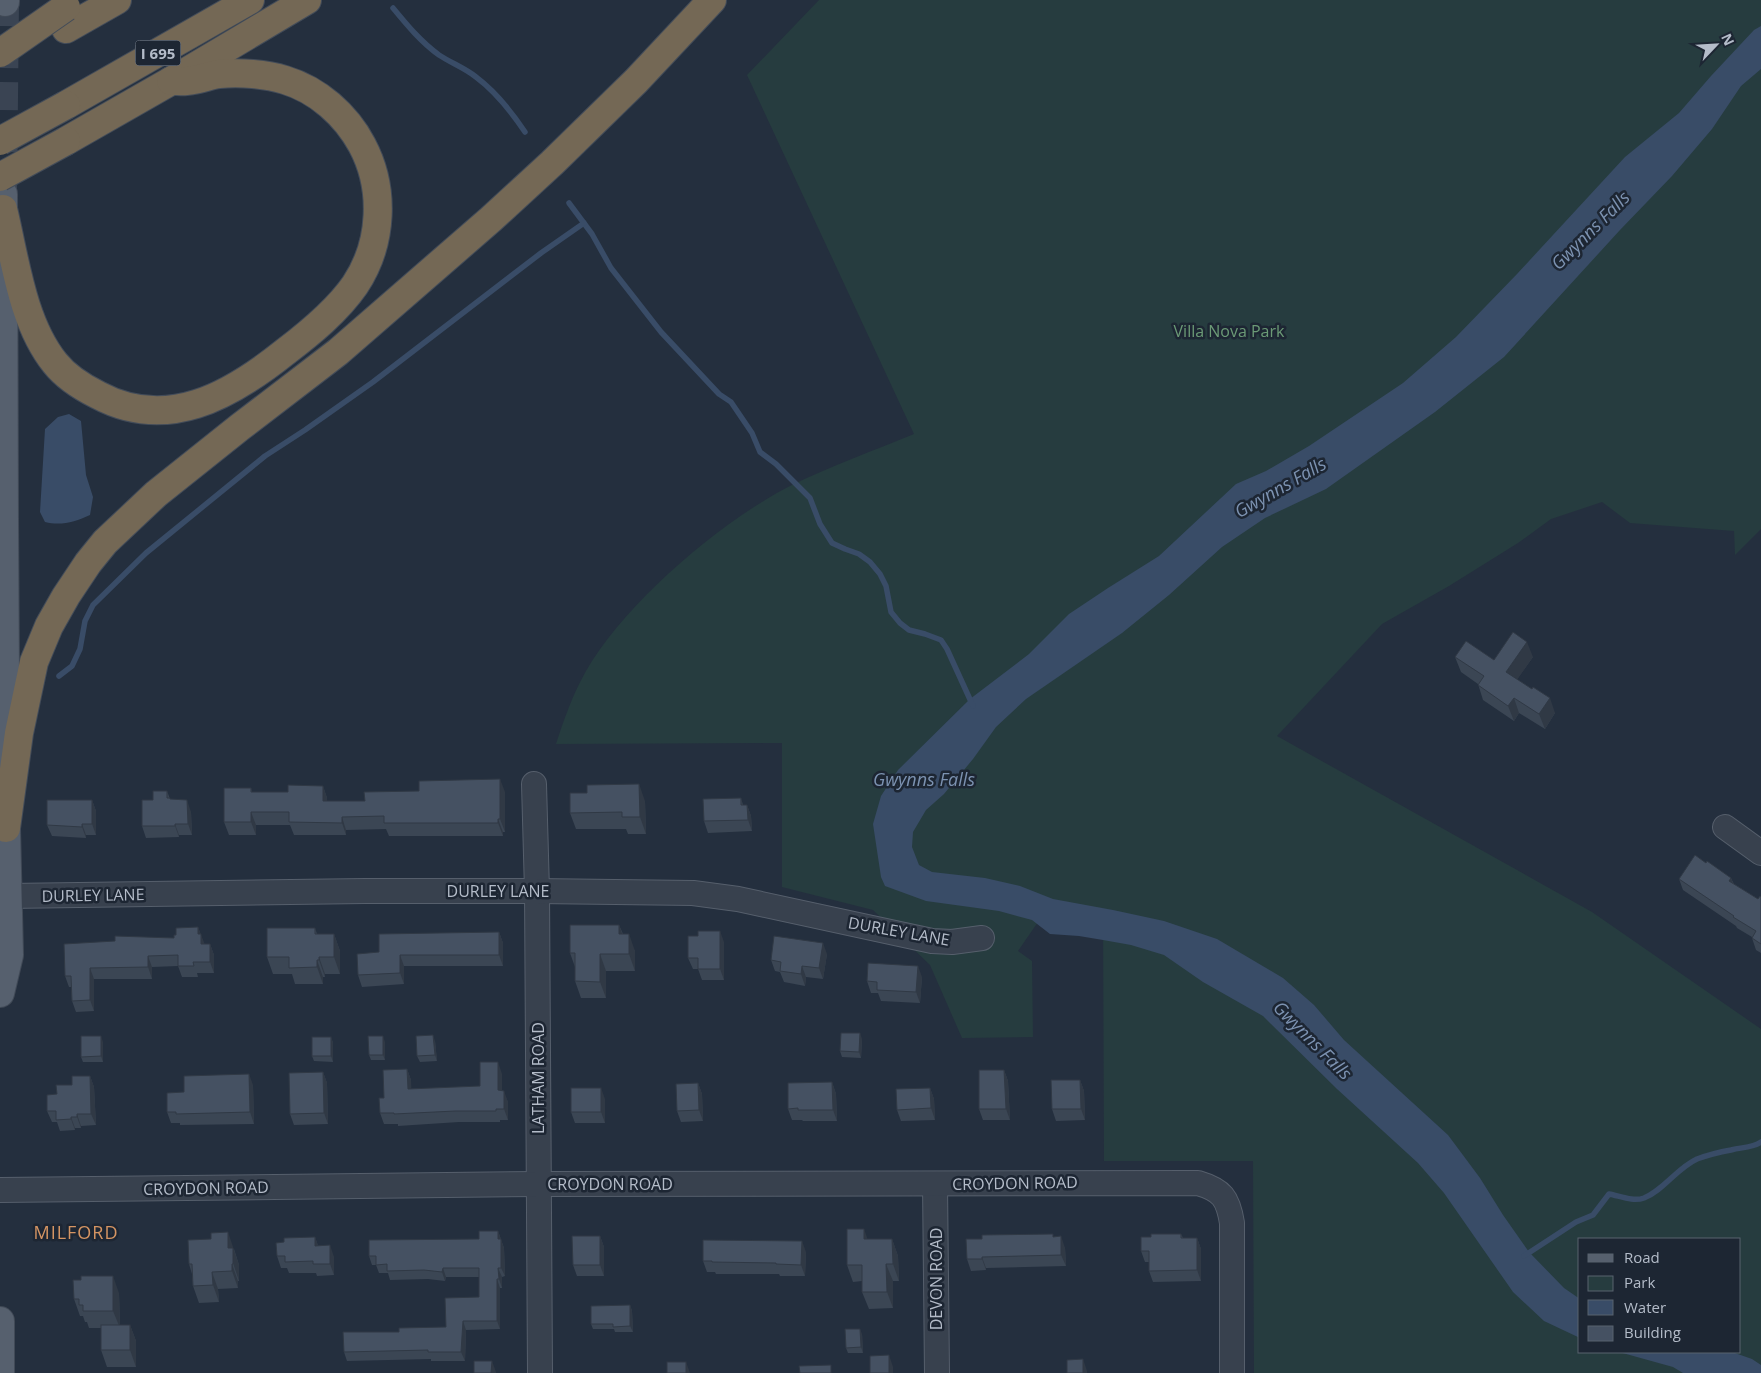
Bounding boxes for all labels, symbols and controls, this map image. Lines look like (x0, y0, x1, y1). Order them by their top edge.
north arrow (1691, 20, 1741, 70)
text: N (1717, 30, 1739, 48)
road number: I 695 (136, 40, 180, 66)
water label: Gwynns Falls (1545, 185, 1635, 275)
park label: Villa Nova Park (1174, 320, 1285, 342)
water label: Gwynns Falls (1230, 451, 1330, 523)
water label: Gwynns Falls (873, 767, 975, 791)
street label: DURLEY LANE (447, 880, 549, 902)
street label: DURLEY LANE (41, 883, 145, 907)
street label: DURLEY LANE (846, 911, 952, 951)
water label: Gwynns Falls (1268, 995, 1358, 1085)
street label: LATHAM ROAD (527, 1022, 549, 1134)
street label: CROYDON ROAD (952, 1171, 1078, 1195)
street label: CROYDON ROAD (547, 1173, 673, 1195)
street label: CROYDON ROAD (143, 1176, 269, 1200)
district label: MILFORD (33, 1220, 119, 1244)
street label: DEVON ROAD (925, 1228, 947, 1330)
legend (1578, 1238, 1741, 1353)
text: Road (1624, 1247, 1660, 1267)
text: Park (1624, 1272, 1655, 1292)
text: Water (1624, 1297, 1666, 1317)
text: Building (1624, 1322, 1681, 1342)

